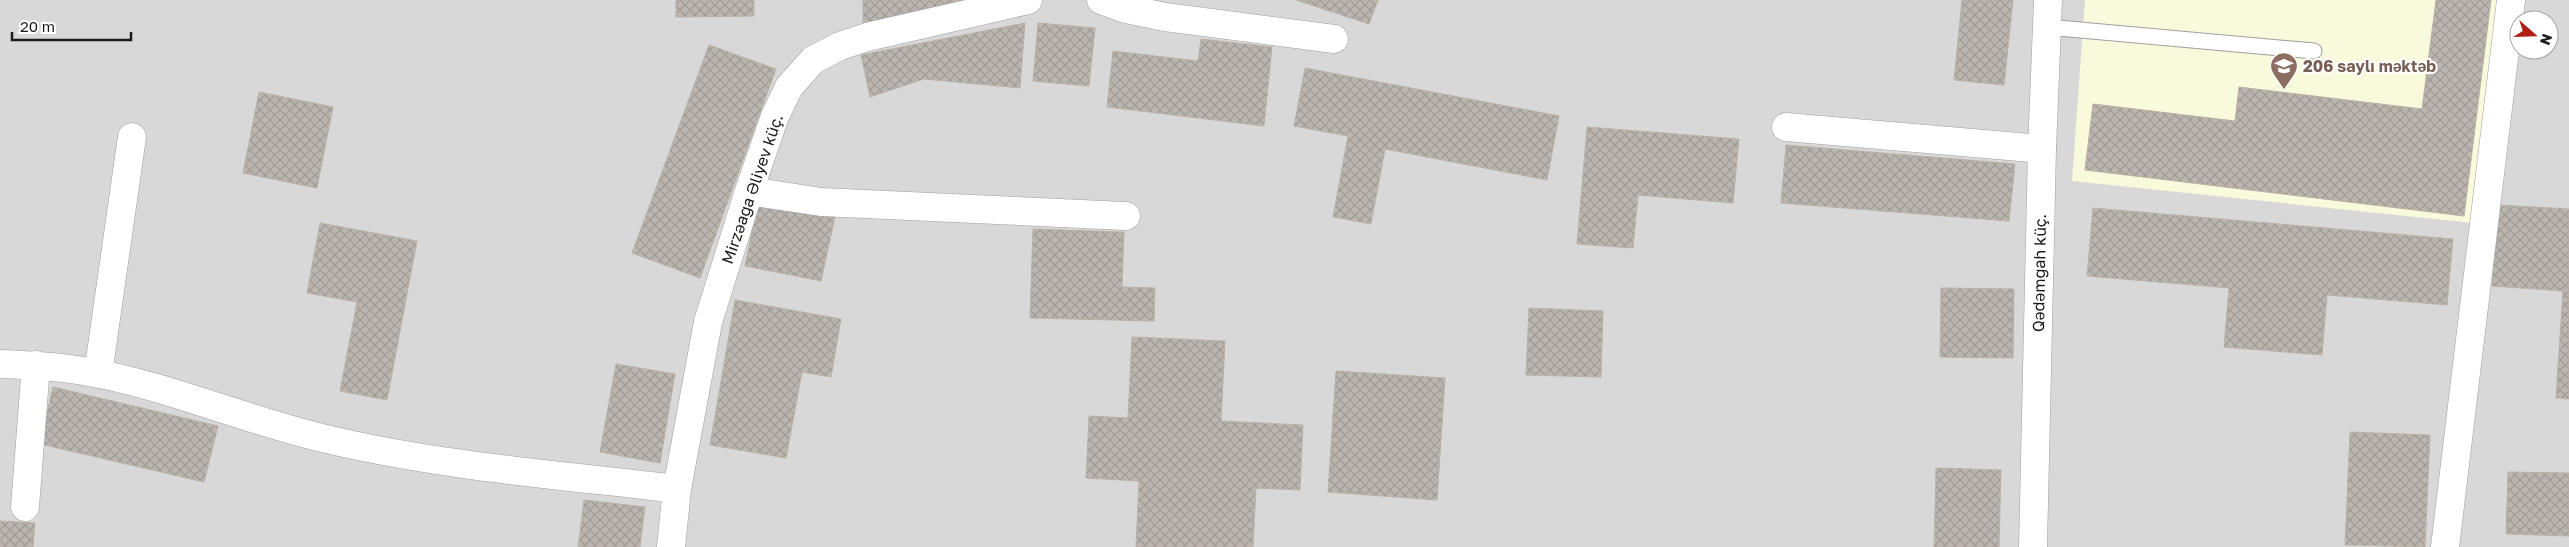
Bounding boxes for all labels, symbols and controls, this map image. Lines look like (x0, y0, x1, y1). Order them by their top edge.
scale bar (12, 10, 131, 42)
north arrow (2509, 10, 2559, 60)
text: 20 m (20, 17, 55, 35)
text: N (2537, 32, 2556, 48)
school or university icon: 206 saylı məktəb (2269, 51, 2299, 90)
place label: 206 saylı məktəb (2303, 56, 2436, 76)
street label: Mirzəağa Əliyev küç. (717, 111, 787, 267)
street label: Qədəmgah küç. (2028, 214, 2050, 332)

